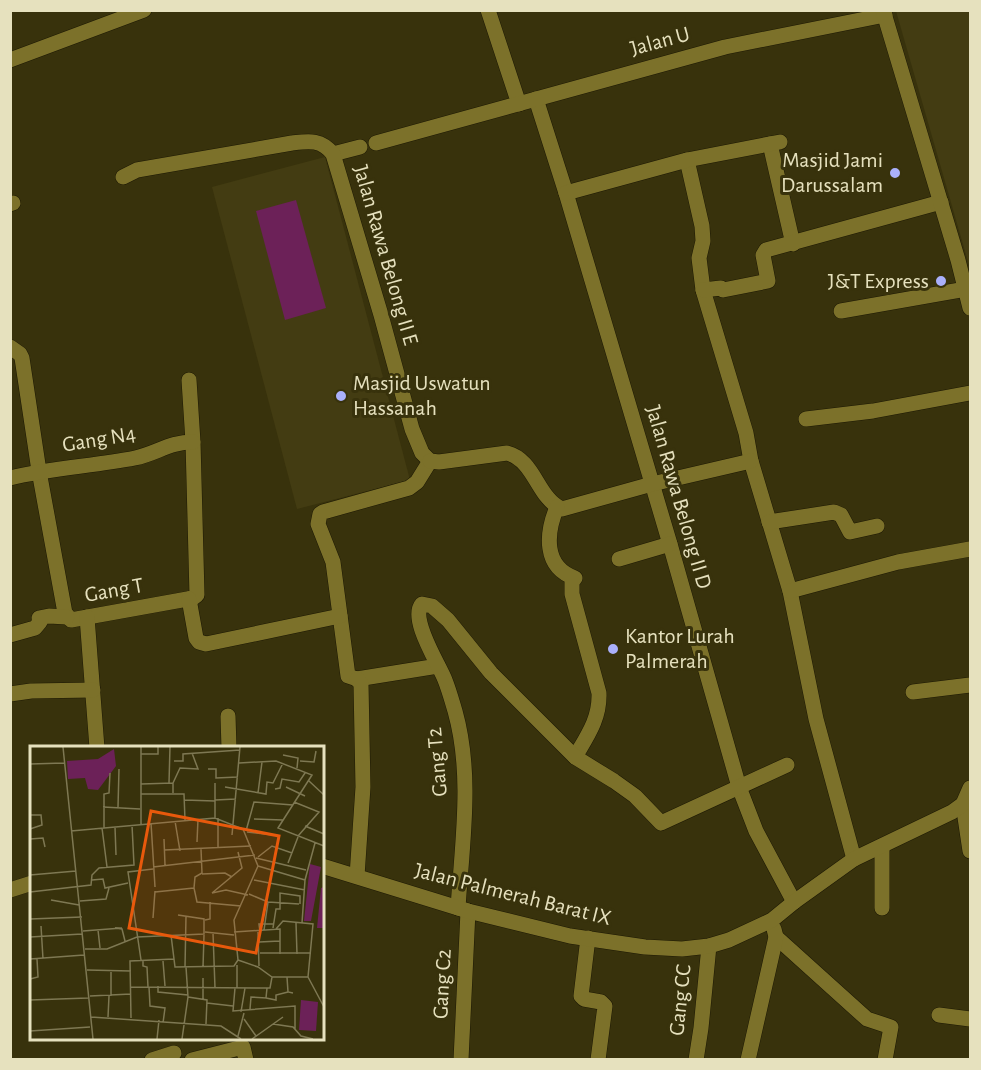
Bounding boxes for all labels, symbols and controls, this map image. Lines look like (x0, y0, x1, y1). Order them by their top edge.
street label: Jalan U (628, 23, 692, 59)
place label: Masjid Jami Darussalam (781, 149, 883, 196)
street label: Jalan Rawa Belong II E (350, 162, 422, 348)
marker: Masjid Jami Darussalam (888, 166, 902, 180)
place label: J&T Express (828, 270, 929, 292)
marker: J&T Express (934, 274, 948, 288)
place label: Masjid Uswatun Hassanah (353, 372, 491, 419)
marker: Masjid Uswatun Hassanah (334, 389, 348, 403)
street label: Jalan Rawa Belong II D (642, 403, 716, 591)
street label: Gang N4 (61, 422, 137, 456)
street label: Gang T (83, 574, 145, 606)
place label: Kantor Lurah Palmerah (625, 625, 735, 672)
marker: Kantor Lurah Palmerah (606, 642, 620, 656)
street label: Gang T2 (423, 726, 451, 798)
inset map (30, 746, 324, 1040)
street label: Jalan Palmerah Barat IX (413, 859, 613, 929)
street label: Gang C2 (429, 948, 455, 1020)
street label: Gang CC (665, 963, 695, 1037)

